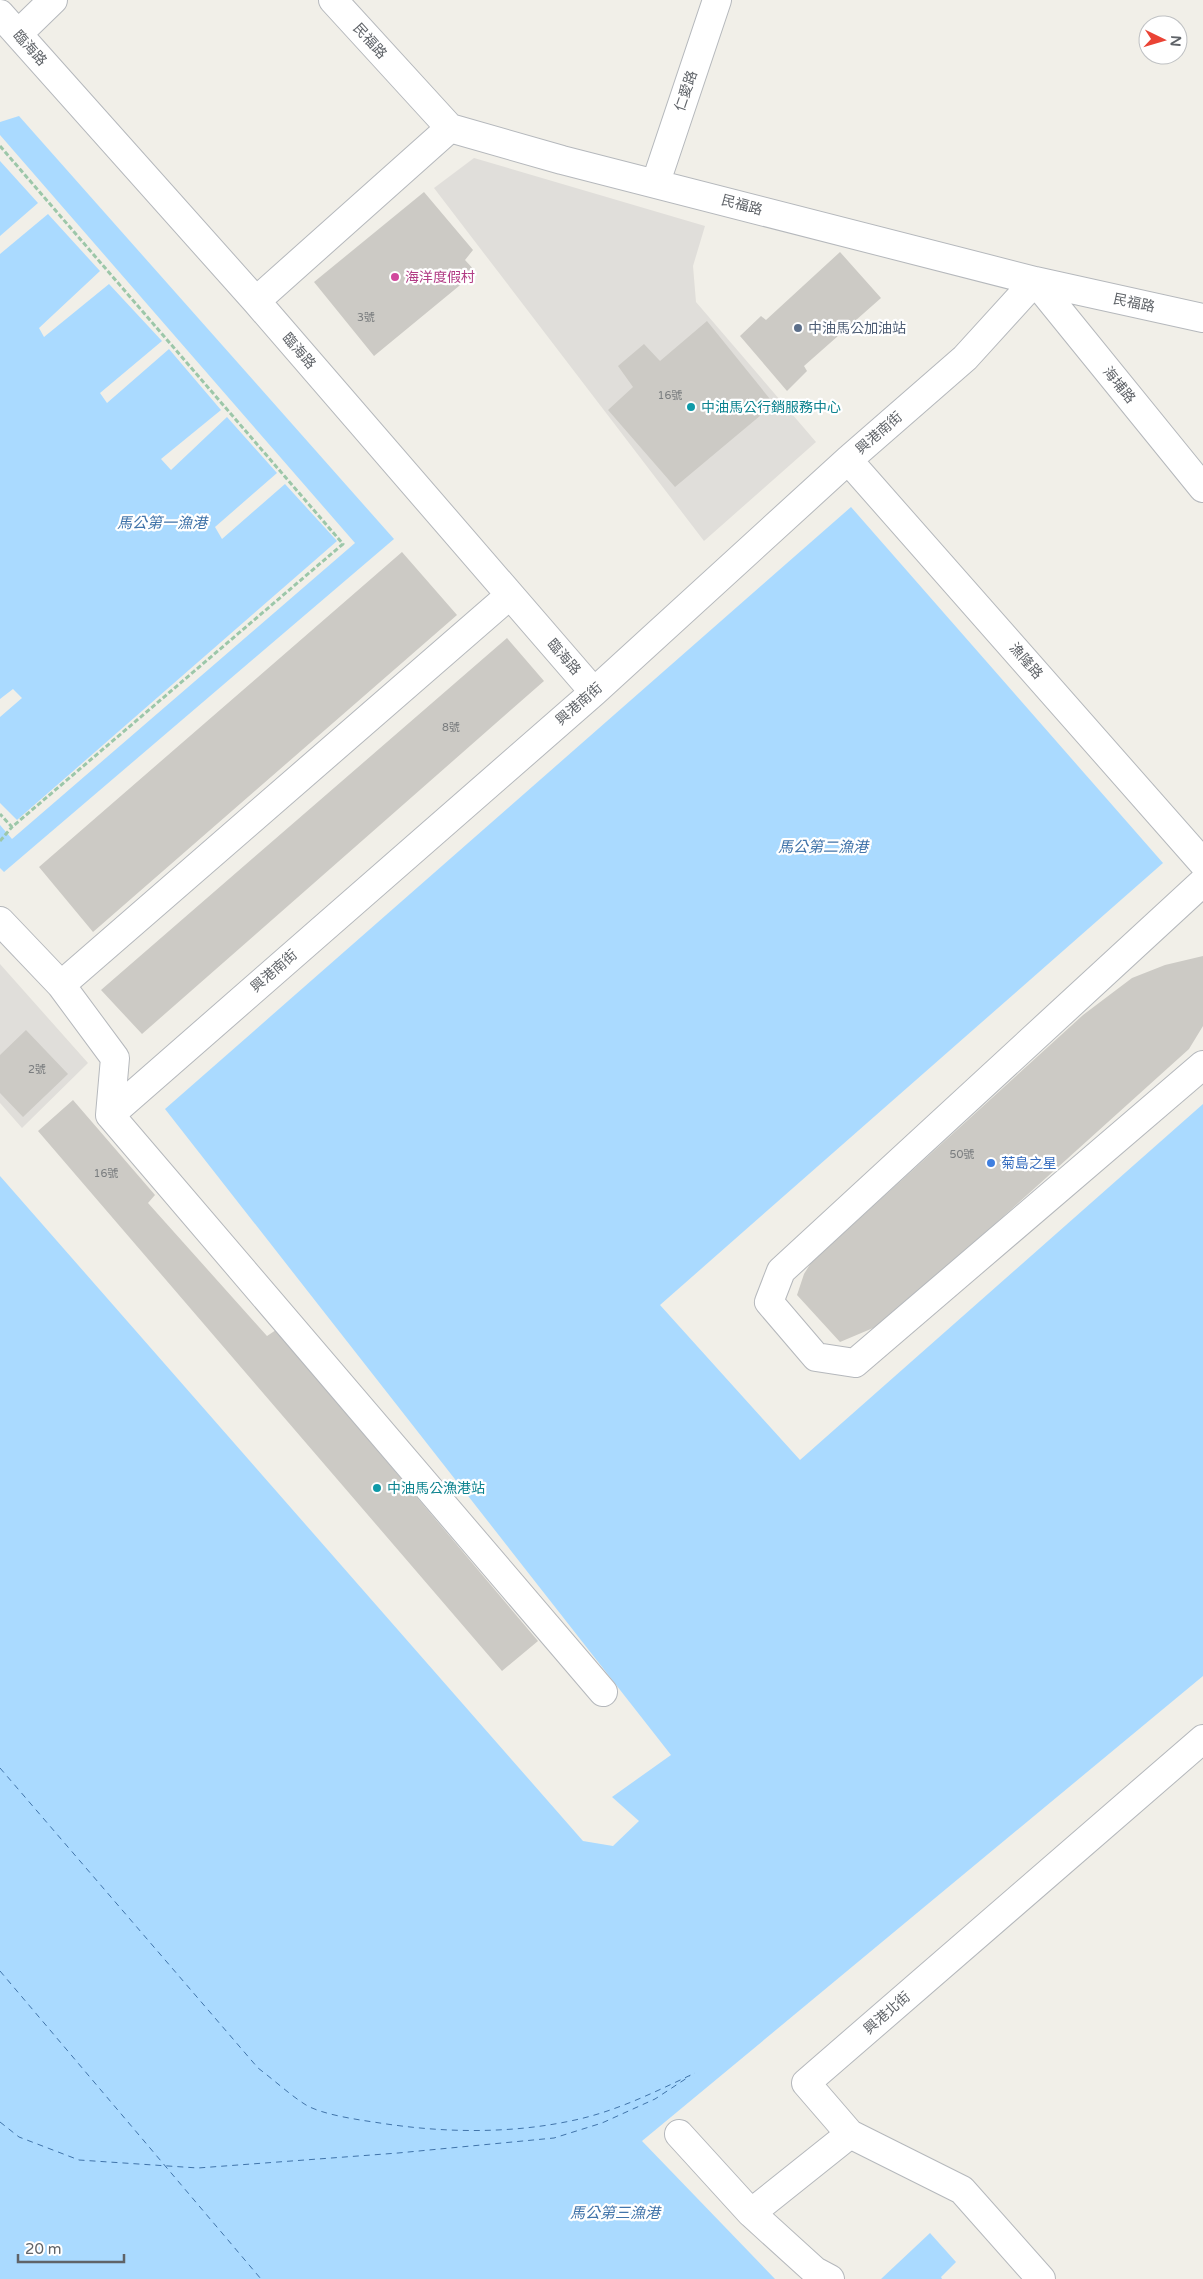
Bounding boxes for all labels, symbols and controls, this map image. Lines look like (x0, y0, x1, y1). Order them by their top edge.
north arrow (1138, 15, 1188, 65)
street label: 民福路 (350, 20, 390, 62)
street label: 臨海路 (10, 27, 50, 69)
text: N (1166, 35, 1184, 47)
street label: 仁愛路 (671, 68, 701, 114)
street label: 民福路 (720, 191, 764, 219)
place label: 海洋度假村 (405, 269, 475, 286)
marker: 海洋度假村 (389, 271, 401, 283)
street label: 民福路 (1112, 290, 1156, 316)
house number: 3號 (357, 311, 375, 324)
place label: 中油馬公加油站 (808, 320, 906, 337)
marker: 中油馬公加油站 (792, 322, 804, 334)
street label: 臨海路 (279, 330, 319, 372)
street label: 海埔路 (1099, 363, 1139, 407)
house number: 16號 (658, 389, 682, 402)
place label: 中油馬公行銷服務中心 (701, 399, 841, 416)
marker: 中油馬公行銷服務中心 (685, 401, 697, 413)
street label: 興港南街 (852, 408, 906, 458)
water label: 馬公第一漁港 (117, 514, 209, 532)
street label: 臨海路 (544, 636, 584, 678)
street label: 漁隆路 (1006, 640, 1046, 682)
street label: 興港南街 (552, 679, 606, 729)
house number: 8號 (442, 721, 460, 734)
water label: 馬公第二漁港 (778, 838, 870, 856)
street label: 興港南街 (247, 946, 301, 996)
house number: 2號 (28, 1063, 46, 1076)
house number: 50號 (950, 1148, 974, 1161)
place label: 菊島之星 (1001, 1155, 1057, 1172)
marker: 菊島之星 (985, 1157, 997, 1169)
house number: 16號 (94, 1167, 118, 1180)
place label: 中油馬公漁港站 (387, 1480, 485, 1497)
marker: 中油馬公漁港站 (371, 1482, 383, 1494)
street label: 興港北街 (860, 1988, 914, 2038)
water label: 馬公第三漁港 (570, 2204, 662, 2222)
scale bar (18, 2232, 124, 2264)
text: 20 m (25, 2240, 62, 2258)

